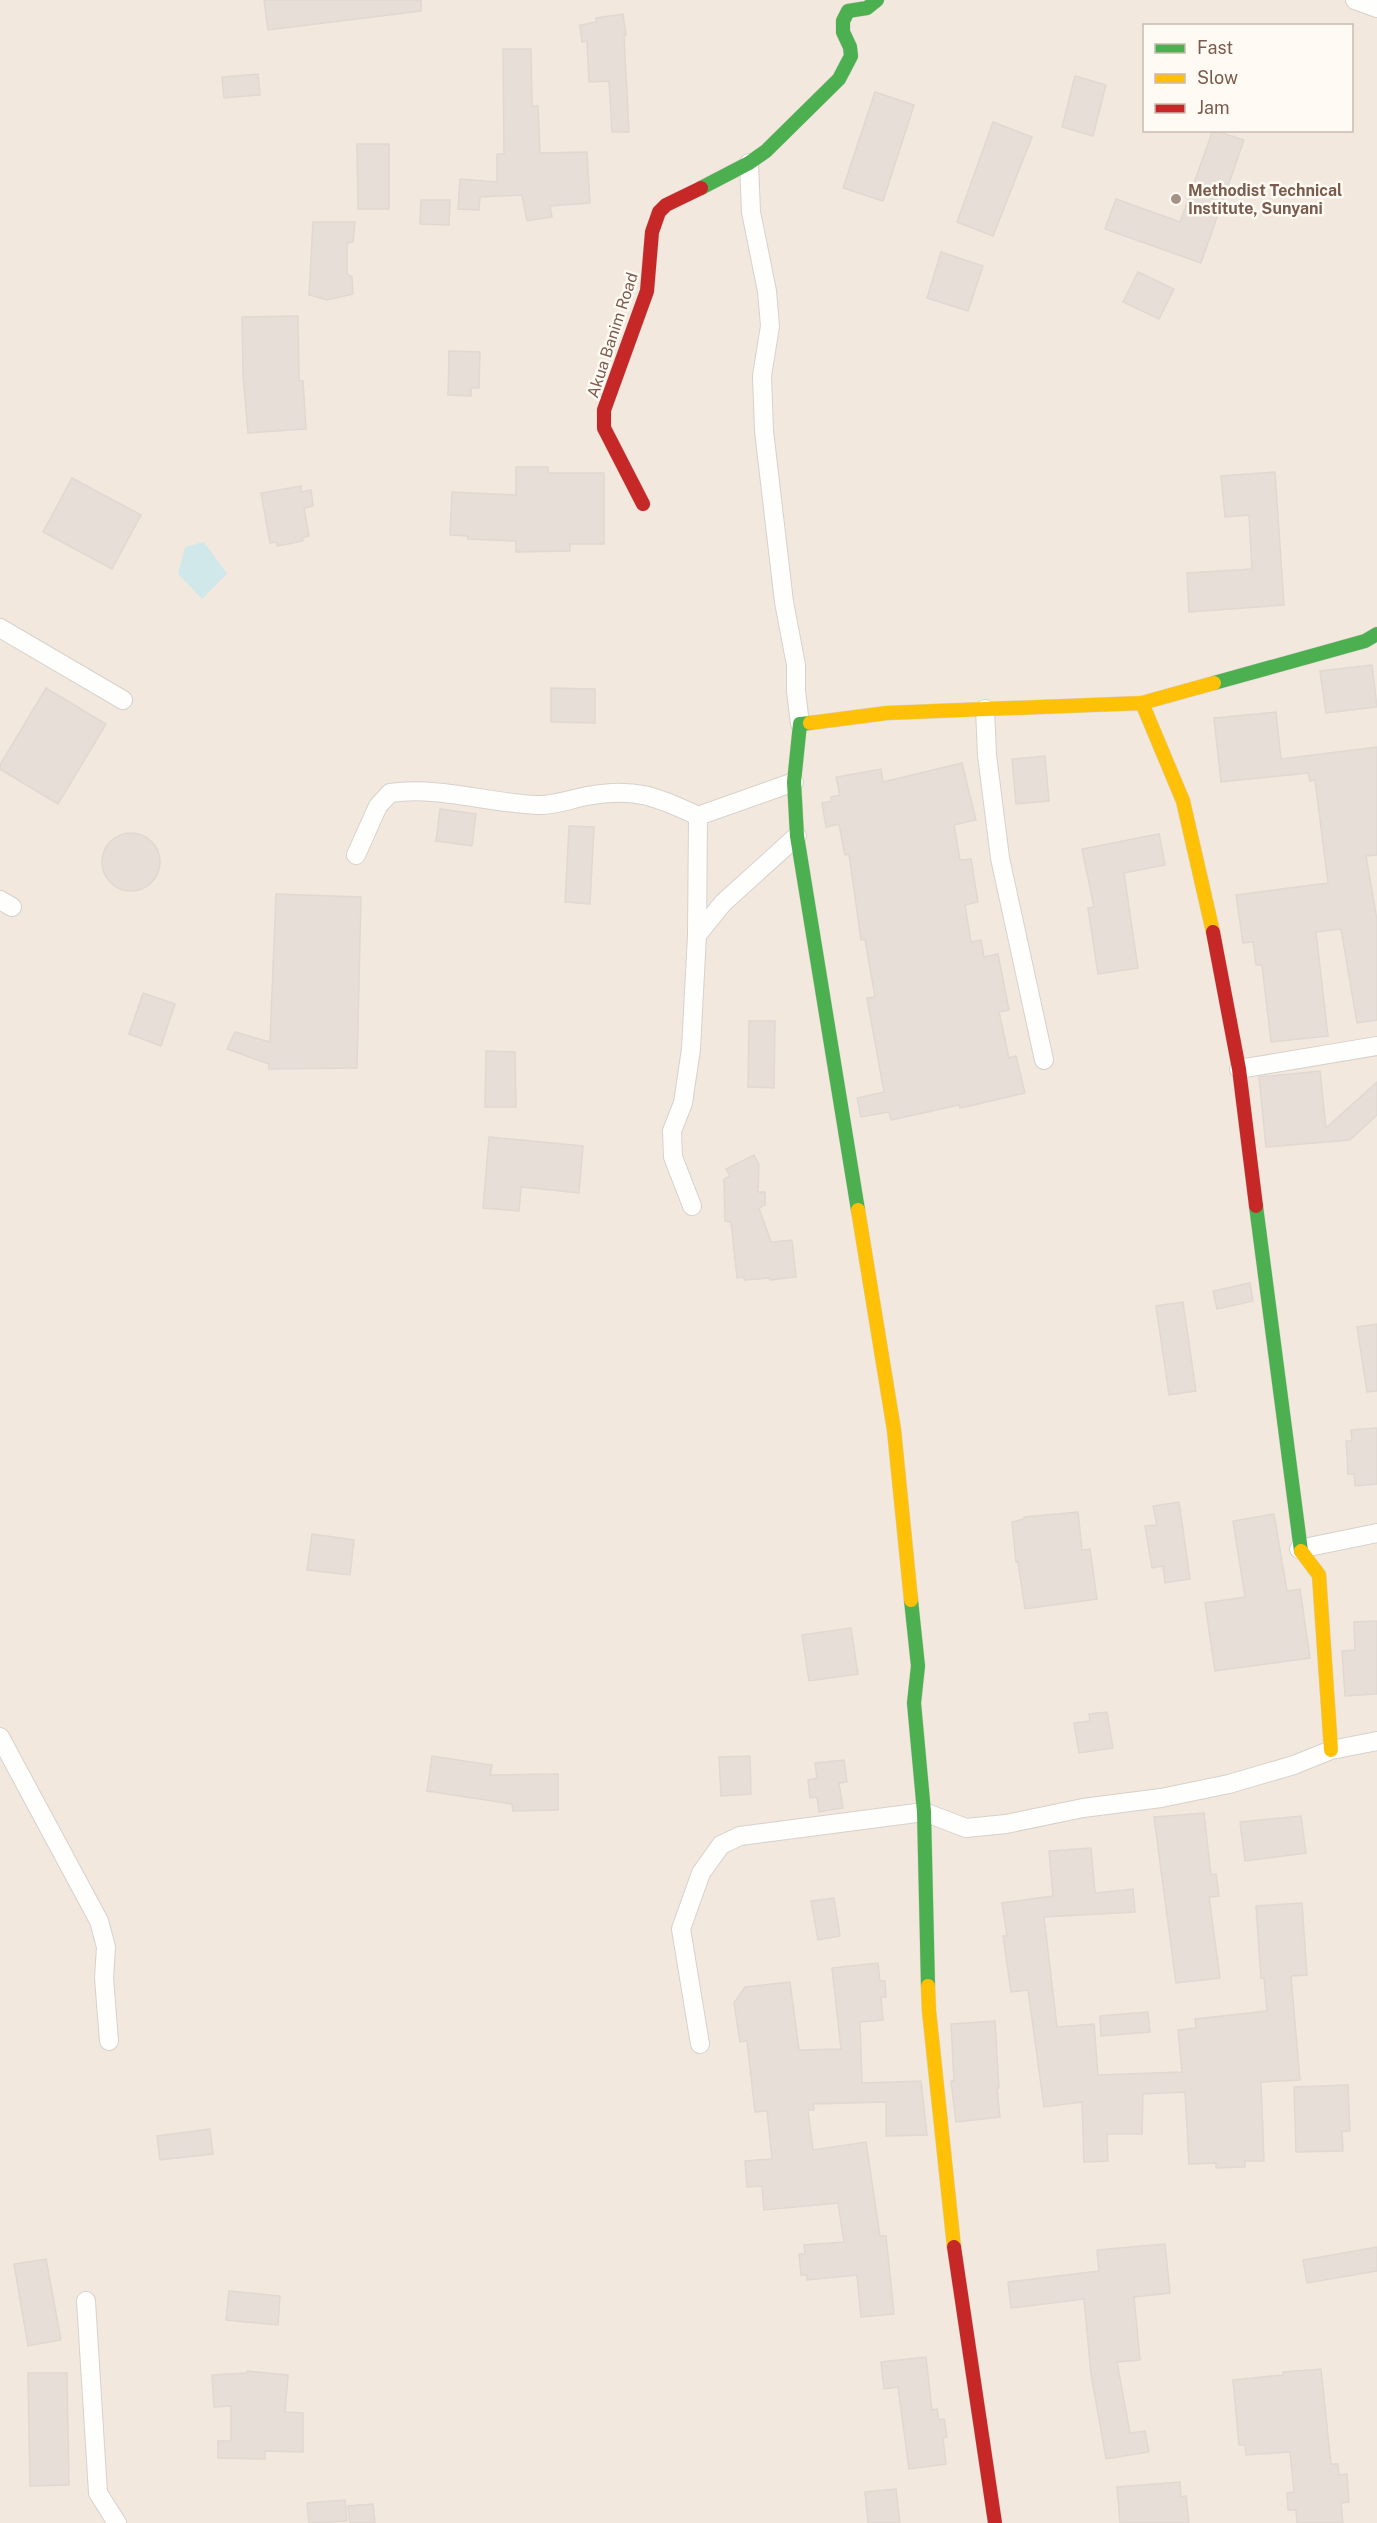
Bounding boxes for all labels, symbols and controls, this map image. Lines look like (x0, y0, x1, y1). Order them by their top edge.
legend (1143, 24, 1353, 132)
text: Fast (1197, 37, 1233, 58)
text: Slow (1197, 67, 1238, 88)
text: Jam (1197, 97, 1230, 118)
place label: Methodist Technical Institute, Sunyani (1188, 181, 1342, 218)
marker: Methodist Technical Institute, Sunyani (1169, 192, 1183, 206)
street label: Akua Banim Road (583, 270, 642, 400)

